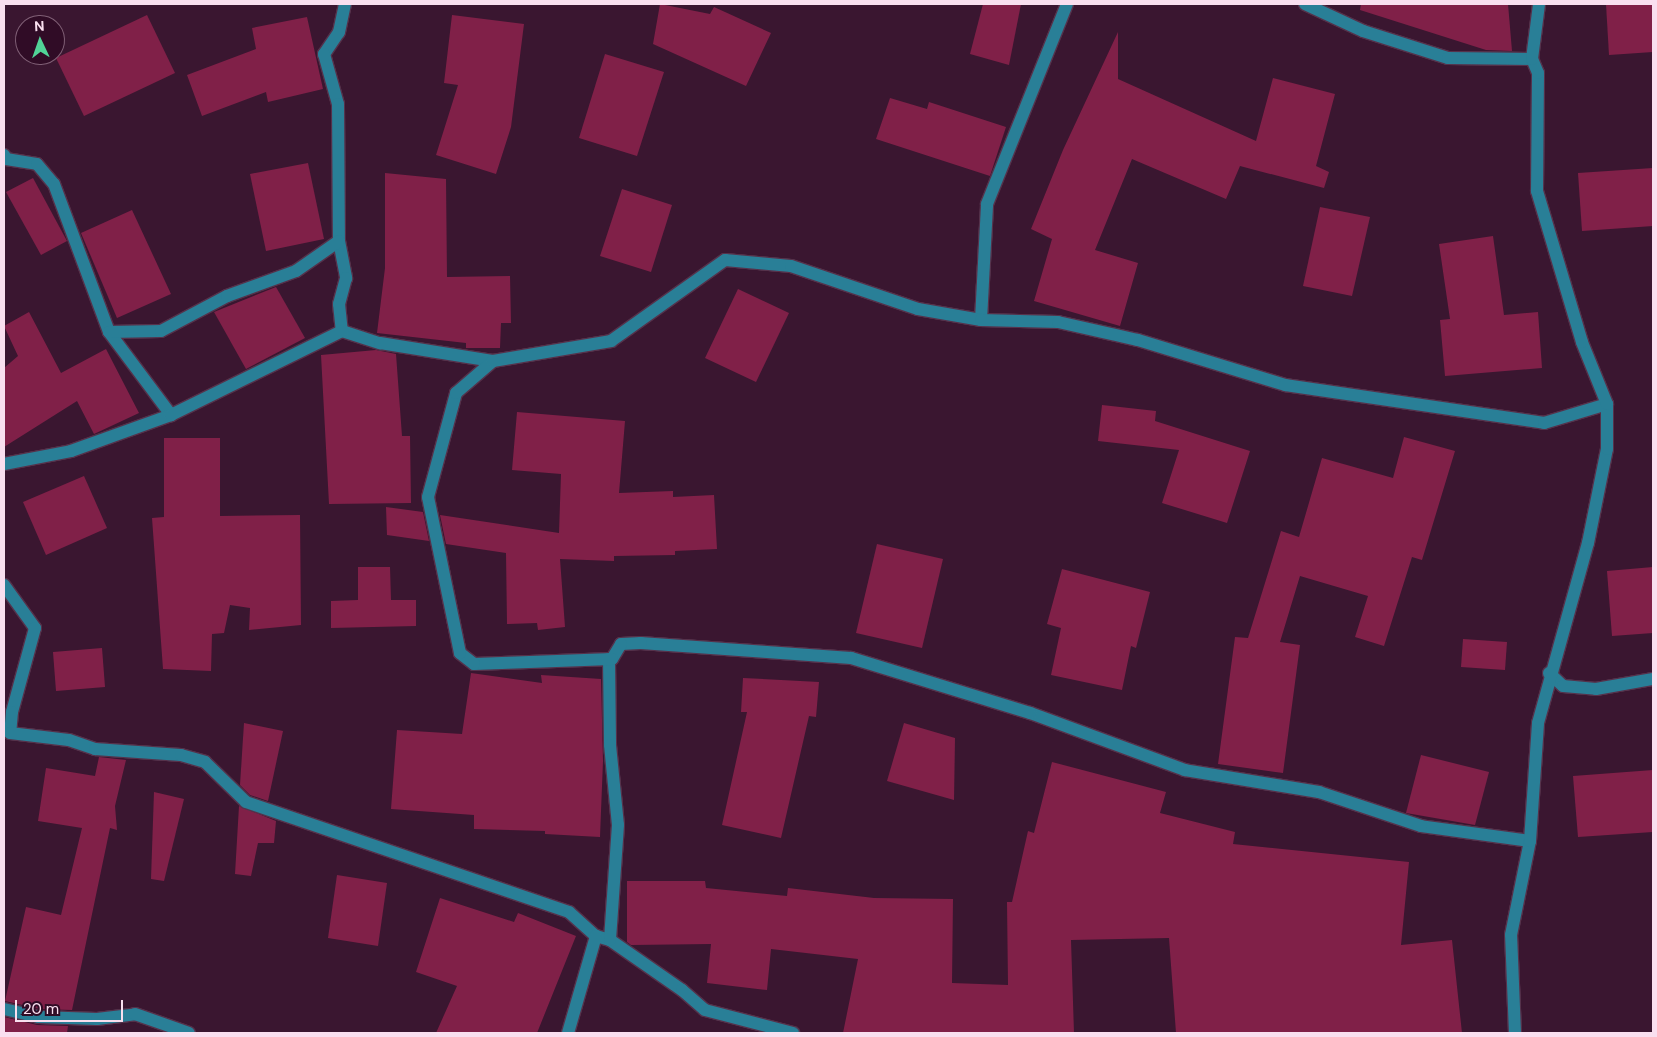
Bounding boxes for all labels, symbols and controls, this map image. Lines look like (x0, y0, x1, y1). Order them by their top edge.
north arrow (15, 15, 65, 65)
text: N (34, 17, 45, 35)
scale bar (18, 990, 125, 1022)
text: 20 m (23, 999, 59, 1019)

